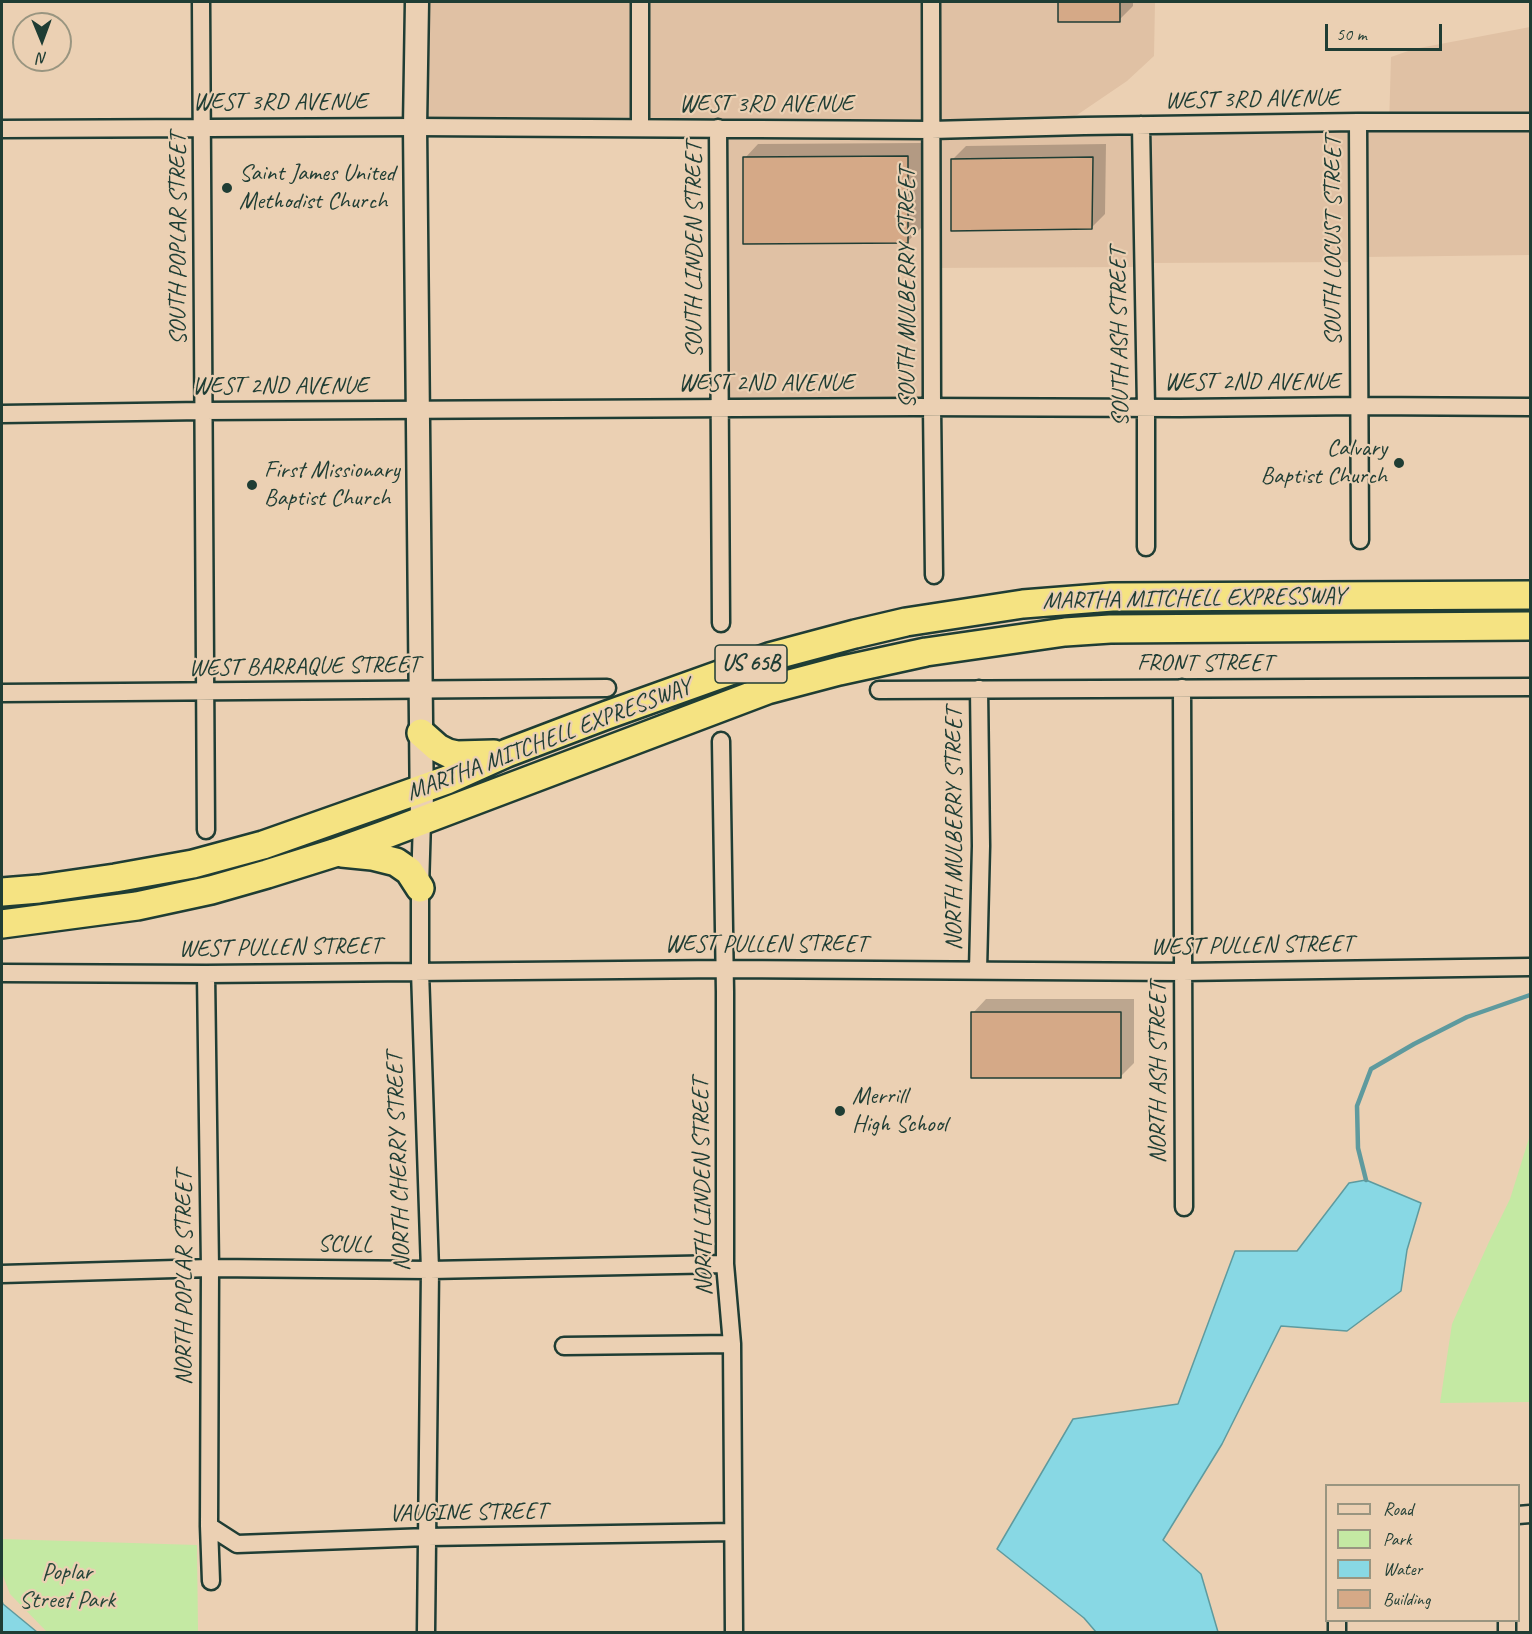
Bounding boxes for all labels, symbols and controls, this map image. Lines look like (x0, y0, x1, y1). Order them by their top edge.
north arrow (12, 12, 72, 72)
scale bar (1328, 12, 1445, 50)
text: 50 m (1336, 23, 1367, 45)
text: N (37, 48, 47, 68)
street label: WEST 3RD AVENUE (1165, 84, 1339, 116)
street label: WEST 3RD AVENUE (193, 89, 367, 117)
street label: WEST 3RD AVENUE (679, 91, 853, 119)
street label: SOUTH POPLAR STREET (165, 133, 193, 345)
street label: SOUTH LOCUST STREET (1320, 136, 1348, 346)
street label: SOUTH LINDEN STREET (681, 142, 709, 358)
place label: Saint James United Methodist Church (239, 160, 395, 216)
street label: SOUTH MULBERRY STREET (894, 167, 922, 409)
marker: Saint James United Methodist Church (220, 181, 234, 195)
street label: SOUTH ASH STREET (1104, 247, 1136, 427)
street label: WEST 2ND AVENUE (1164, 369, 1340, 397)
street label: WEST 2ND AVENUE (678, 370, 854, 398)
street label: WEST 2ND AVENUE (192, 373, 368, 401)
place label: Calvary Baptist Church (1261, 435, 1387, 491)
marker: Calvary Baptist Church (1392, 456, 1406, 470)
place label: First Missionary Baptist Church (264, 457, 400, 513)
marker: First Missionary Baptist Church (245, 478, 259, 492)
street label: MARTHA MITCHELL EXPRESSWAY (1042, 582, 1346, 616)
road number: US 65B (715, 645, 787, 683)
street label: FRONT STREET (1137, 650, 1273, 678)
street label: WEST BARRAQUE STREET (188, 651, 420, 683)
street label: MARTHA MITCHELL EXPRESSWAY (403, 672, 695, 808)
street label: NORTH MULBERRY STREET (941, 707, 969, 951)
street label: WEST PULLEN STREET (1150, 930, 1354, 962)
street label: WEST PULLEN STREET (665, 931, 867, 959)
street label: WEST PULLEN STREET (178, 932, 382, 964)
street label: NORTH ASH STREET (1145, 982, 1173, 1164)
street label: NORTH CHERRY STREET (381, 1052, 417, 1272)
street label: NORTH LINDEN STREET (687, 1078, 719, 1296)
place label: Merrill High School (852, 1083, 947, 1139)
marker: Merrill High School (833, 1104, 847, 1118)
street label: NORTH POPLAR STREET (171, 1171, 199, 1385)
street label: SCULL (317, 1230, 373, 1260)
legend (1325, 1484, 1520, 1622)
street label: VAUGINE STREET (389, 1497, 547, 1529)
text: Road (1383, 1498, 1413, 1520)
text: Park (1383, 1528, 1412, 1550)
text: Water (1383, 1558, 1422, 1580)
park label: Poplar Street Park (19, 1559, 115, 1615)
text: Building (1383, 1588, 1430, 1610)

